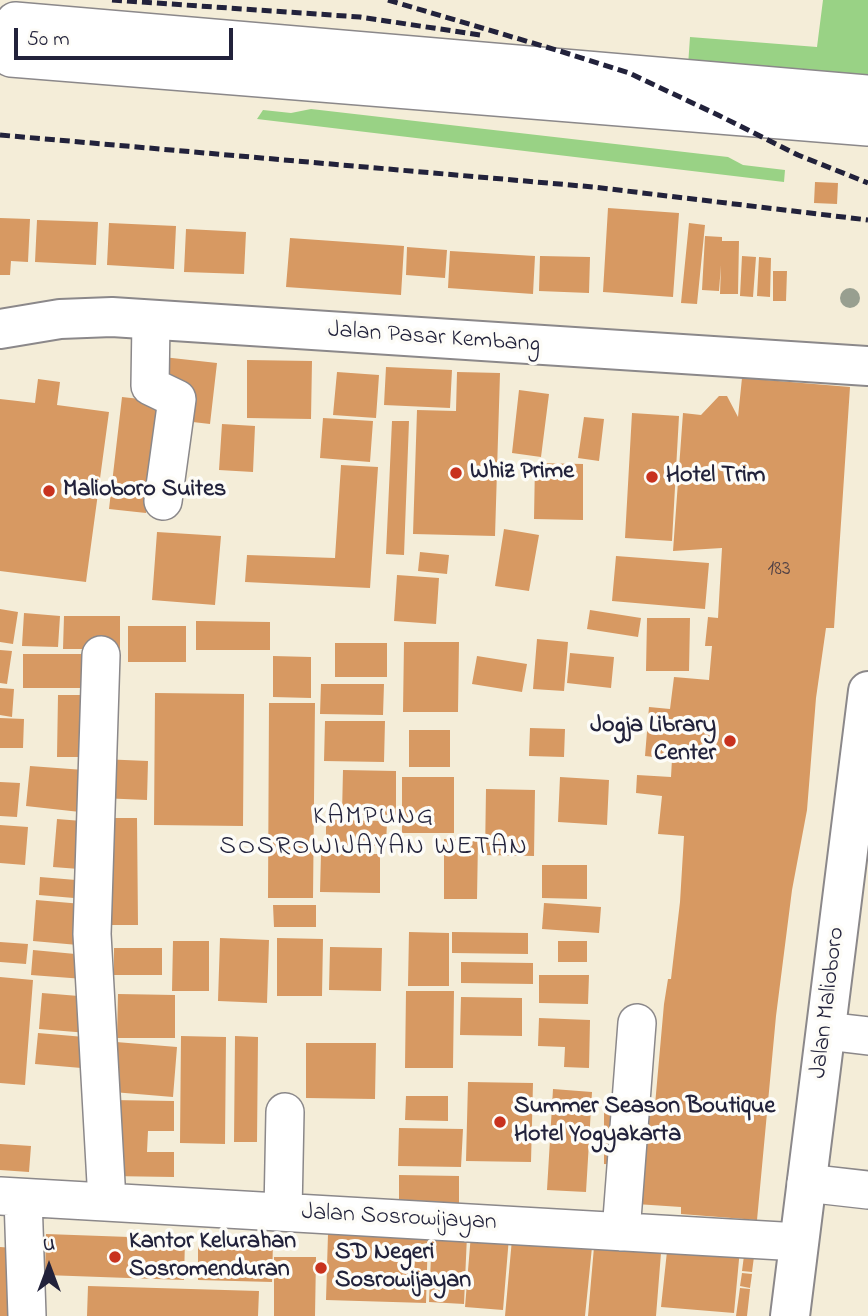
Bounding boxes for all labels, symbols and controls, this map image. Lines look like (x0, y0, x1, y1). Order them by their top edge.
scale bar (18, 14, 236, 58)
text: 50 m (27, 25, 70, 55)
street label: Jalan Pasar Kembang (327, 317, 541, 361)
place label: Whiz Prime (470, 459, 574, 487)
place label: Hotel Trim (666, 463, 765, 491)
marker: Whiz Prime (448, 465, 464, 481)
marker: Hotel Trim (644, 469, 660, 485)
place label: Malioboro Suites (63, 477, 226, 505)
marker: Malioboro Suites (41, 483, 57, 499)
house number: 183 (767, 558, 791, 584)
place label: Jogja Library Center (590, 713, 716, 769)
marker: Jogja Library Center (722, 733, 738, 749)
district label: KAMPUNG SOSROWIJAYAN WETAN (221, 803, 527, 864)
street label: Jalan Malioboro (805, 926, 853, 1080)
place label: Summer Season Boutique Hotel Yogyakarta (514, 1094, 775, 1150)
marker: Summer Season Boutique Hotel Yogyakarta (492, 1114, 508, 1130)
street label: Jalan Sosrowijayan (301, 1200, 497, 1238)
place label: Kantor Kelurahan Sosromenduran (129, 1229, 296, 1285)
north arrow (14, 1232, 84, 1302)
text: U (43, 1232, 55, 1259)
place label: SD Negeri Sosrowijayan (335, 1240, 471, 1296)
marker: Kantor Kelurahan Sosromenduran (107, 1249, 123, 1265)
marker: SD Negeri Sosrowijayan (313, 1260, 329, 1276)

